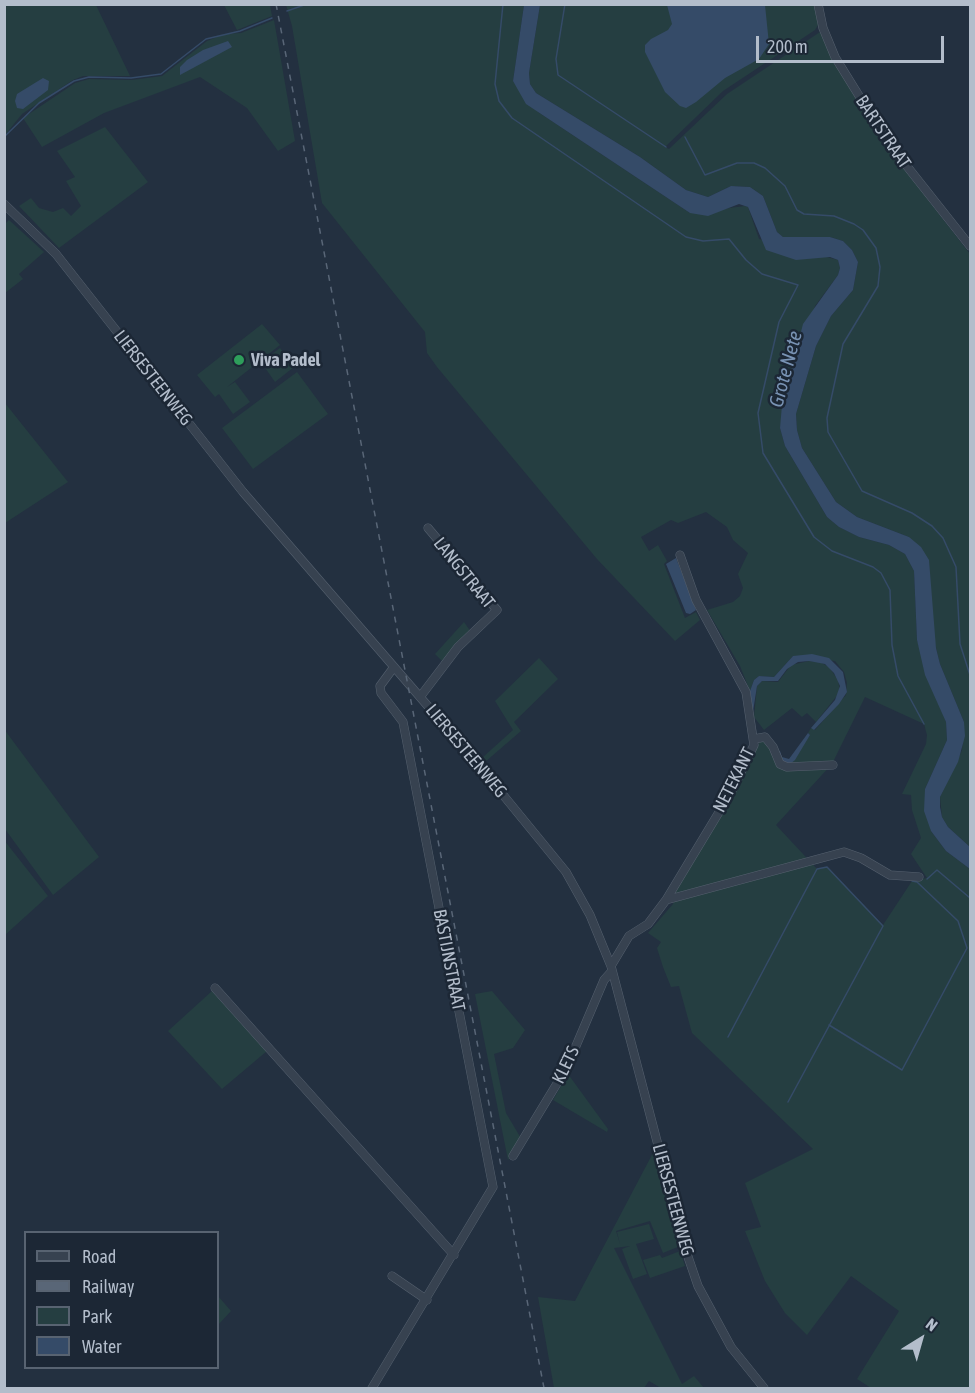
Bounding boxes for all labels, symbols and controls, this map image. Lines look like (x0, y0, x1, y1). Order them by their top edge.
scale bar (759, 24, 946, 62)
text: 200 m (767, 36, 808, 57)
street label: BARTSTRAAT (851, 91, 915, 173)
street label: LIERSESTEENWEG (109, 326, 197, 430)
water label: Grote Nete (764, 328, 808, 410)
place label: Viva Padel (251, 349, 320, 371)
marker: Viva Padel (232, 353, 246, 367)
street label: LANGSTRAAT (429, 533, 499, 613)
street label: LIERSESTEENWEG (421, 700, 511, 802)
street label: NETEKANT (708, 744, 760, 816)
street label: BASTIJNSTRAAT (429, 907, 469, 1013)
street label: KLETS (548, 1043, 584, 1087)
street label: LIERSESTEENWEG (648, 1142, 698, 1258)
legend (24, 1231, 219, 1369)
text: Road (82, 1246, 116, 1267)
text: Railway (82, 1276, 134, 1297)
text: Park (82, 1306, 112, 1327)
north arrow (891, 1309, 951, 1369)
text: N (923, 1315, 941, 1335)
text: Water (82, 1336, 121, 1357)

